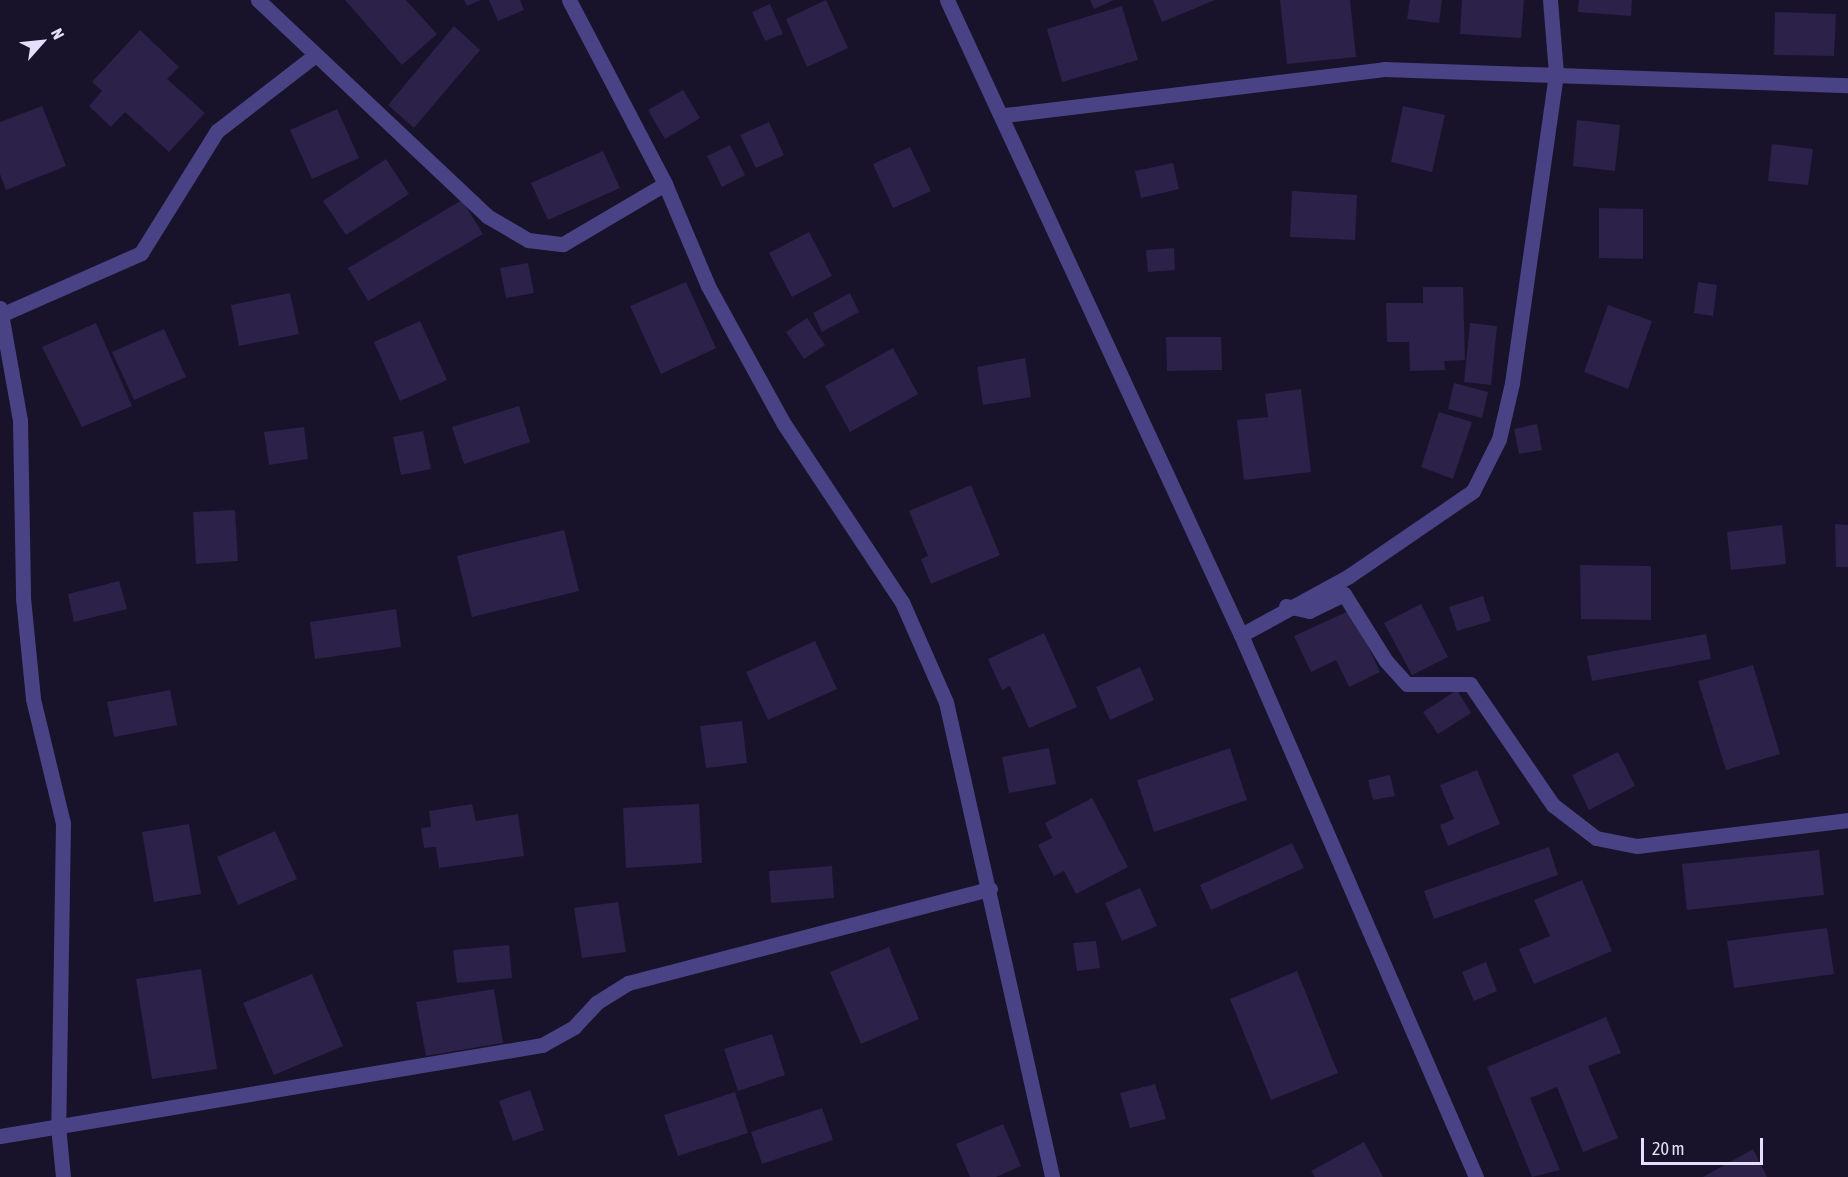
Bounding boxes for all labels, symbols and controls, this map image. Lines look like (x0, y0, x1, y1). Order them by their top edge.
north arrow (12, 12, 72, 72)
text: N (48, 26, 68, 42)
scale bar (1644, 1126, 1766, 1164)
text: 20 m (1652, 1138, 1684, 1159)

